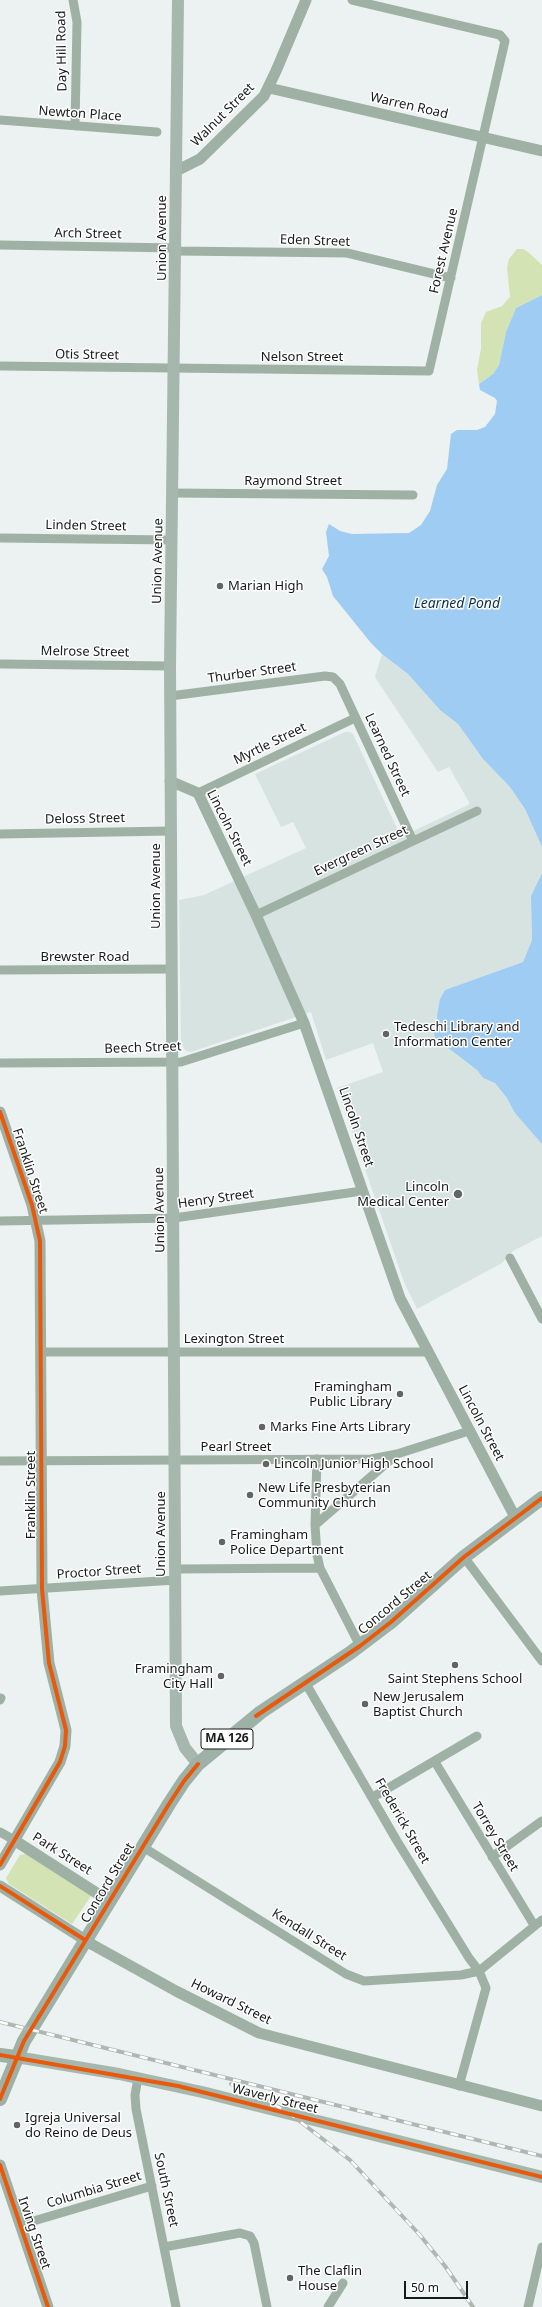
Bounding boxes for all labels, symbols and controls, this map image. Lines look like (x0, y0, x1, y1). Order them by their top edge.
street label: Day Hill Road (53, 10, 71, 92)
street label: Walnut Street (188, 80, 258, 150)
street label: Warren Road (368, 89, 450, 123)
street label: Newton Place (38, 103, 122, 125)
street label: Union Avenue (154, 195, 170, 281)
street label: Forest Avenue (427, 207, 461, 295)
street label: Arch Street (54, 226, 122, 242)
street label: Eden Street (280, 232, 350, 250)
street label: Otis Street (55, 347, 119, 363)
street label: Nelson Street (261, 349, 343, 365)
street label: Raymond Street (244, 473, 342, 489)
street label: Linden Street (45, 517, 127, 535)
street label: Union Avenue (149, 518, 167, 604)
place label: Marian High (228, 578, 304, 594)
marker: Marian High (215, 581, 225, 591)
water label: Learned Pond (414, 596, 500, 612)
street label: Melrose Street (41, 643, 129, 661)
street label: Thurber Street (207, 659, 297, 687)
street label: Learned Street (361, 711, 413, 799)
street label: Myrtle Street (231, 720, 309, 768)
street label: Lincoln Street (203, 787, 255, 869)
street label: Deloss Street (45, 811, 125, 827)
street label: Evergreen Street (312, 822, 410, 880)
street label: Union Avenue (148, 843, 164, 929)
street label: Brewster Road (40, 949, 130, 965)
place label: Tedeschi Library and Information Center (394, 1019, 519, 1050)
marker: Tedeschi Library and Information Center (381, 1029, 391, 1039)
street label: Beech Street (104, 1039, 182, 1057)
street label: Lincoln Street (335, 1085, 377, 1169)
street label: Franklin Street (9, 1126, 51, 1216)
street label: Union Avenue (151, 1167, 169, 1253)
place label: Lincoln Medical Center (357, 1179, 449, 1210)
street label: Henry Street (177, 1186, 255, 1212)
marker: Lincoln Medical Center (452, 1188, 464, 1200)
street label: Lexington Street (184, 1331, 284, 1347)
place label: Framingham Public Library (309, 1379, 392, 1410)
street label: Lincoln Street (455, 1383, 507, 1463)
marker: Framingham Public Library (395, 1389, 405, 1399)
place label: Marks Fine Arts Library (270, 1419, 410, 1435)
marker: Marks Fine Arts Library (257, 1422, 267, 1432)
street label: Pearl Street (201, 1439, 271, 1455)
street label: Franklin Street (23, 1451, 39, 1539)
place label: Lincoln Junior High School (274, 1456, 434, 1472)
marker: Lincoln Junior High School (261, 1459, 271, 1469)
place label: New Life Presbyterian Community Church (258, 1480, 391, 1511)
marker: New Life Presbyterian Community Church (245, 1490, 255, 1500)
street label: Union Avenue (153, 1491, 169, 1577)
place label: Framingham Police Department (230, 1527, 344, 1558)
marker: Framingham Police Department (217, 1537, 227, 1547)
street label: Proctor Street (56, 1561, 142, 1583)
street label: Concord Street (355, 1568, 435, 1638)
marker: Saint Stephens School (450, 1660, 460, 1670)
place label: Framingham City Hall (135, 1661, 213, 1692)
marker: Framingham City Hall (216, 1671, 226, 1681)
place label: Saint Stephens School (388, 1671, 522, 1687)
place label: New Jerusalem Baptist Church (373, 1689, 464, 1720)
marker: New Jerusalem Baptist Church (360, 1699, 370, 1709)
road number: MA 126 (201, 1729, 253, 1749)
street label: Frederick Street (371, 1775, 433, 1867)
street label: Torrey Street (468, 1800, 522, 1874)
street label: Park Street (29, 1830, 95, 1878)
street label: Concord Street (78, 1840, 138, 1926)
street label: Kendall Street (269, 1906, 349, 1964)
street label: Howard Street (188, 1976, 274, 2028)
street label: Waverly Street (230, 2081, 320, 2117)
place label: Igreja Universal do Reino de Deus (25, 2110, 132, 2141)
marker: Igreja Universal do Reino de Deus (12, 2120, 22, 2130)
street label: South Street (151, 2151, 181, 2229)
street label: Columbia Street (45, 2168, 143, 2212)
street label: Irving Street (14, 2195, 54, 2271)
place label: The Claflin House (298, 2263, 362, 2294)
marker: The Claflin House (285, 2273, 295, 2283)
scale bar (406, 2273, 470, 2299)
text: 50 m (411, 2279, 439, 2296)

